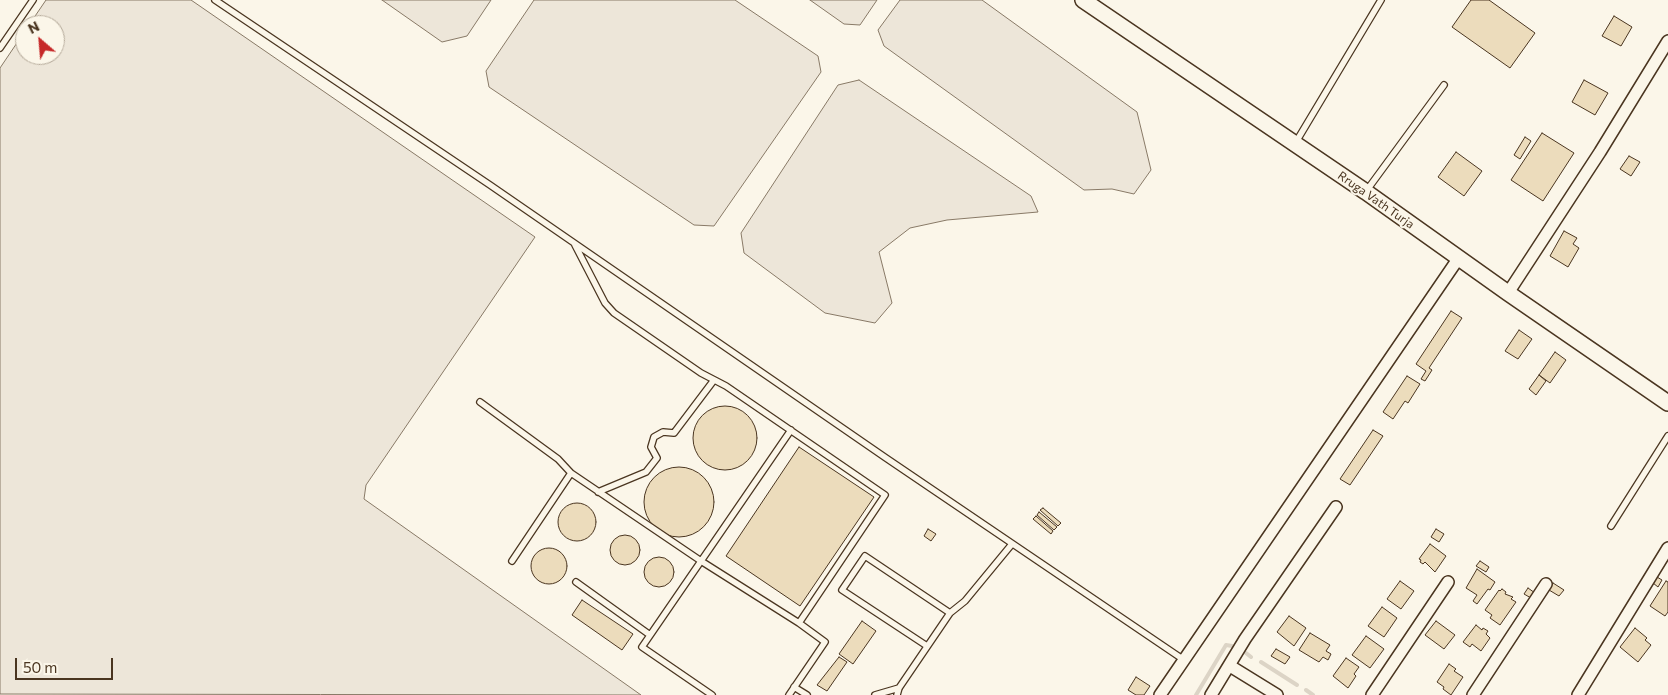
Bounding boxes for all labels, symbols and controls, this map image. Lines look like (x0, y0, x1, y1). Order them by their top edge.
north arrow (15, 15, 65, 65)
text: N (25, 17, 42, 37)
street label: Rruga Vath Turja (1335, 168, 1417, 232)
scale bar (18, 648, 115, 680)
text: 50 m (23, 658, 57, 676)

